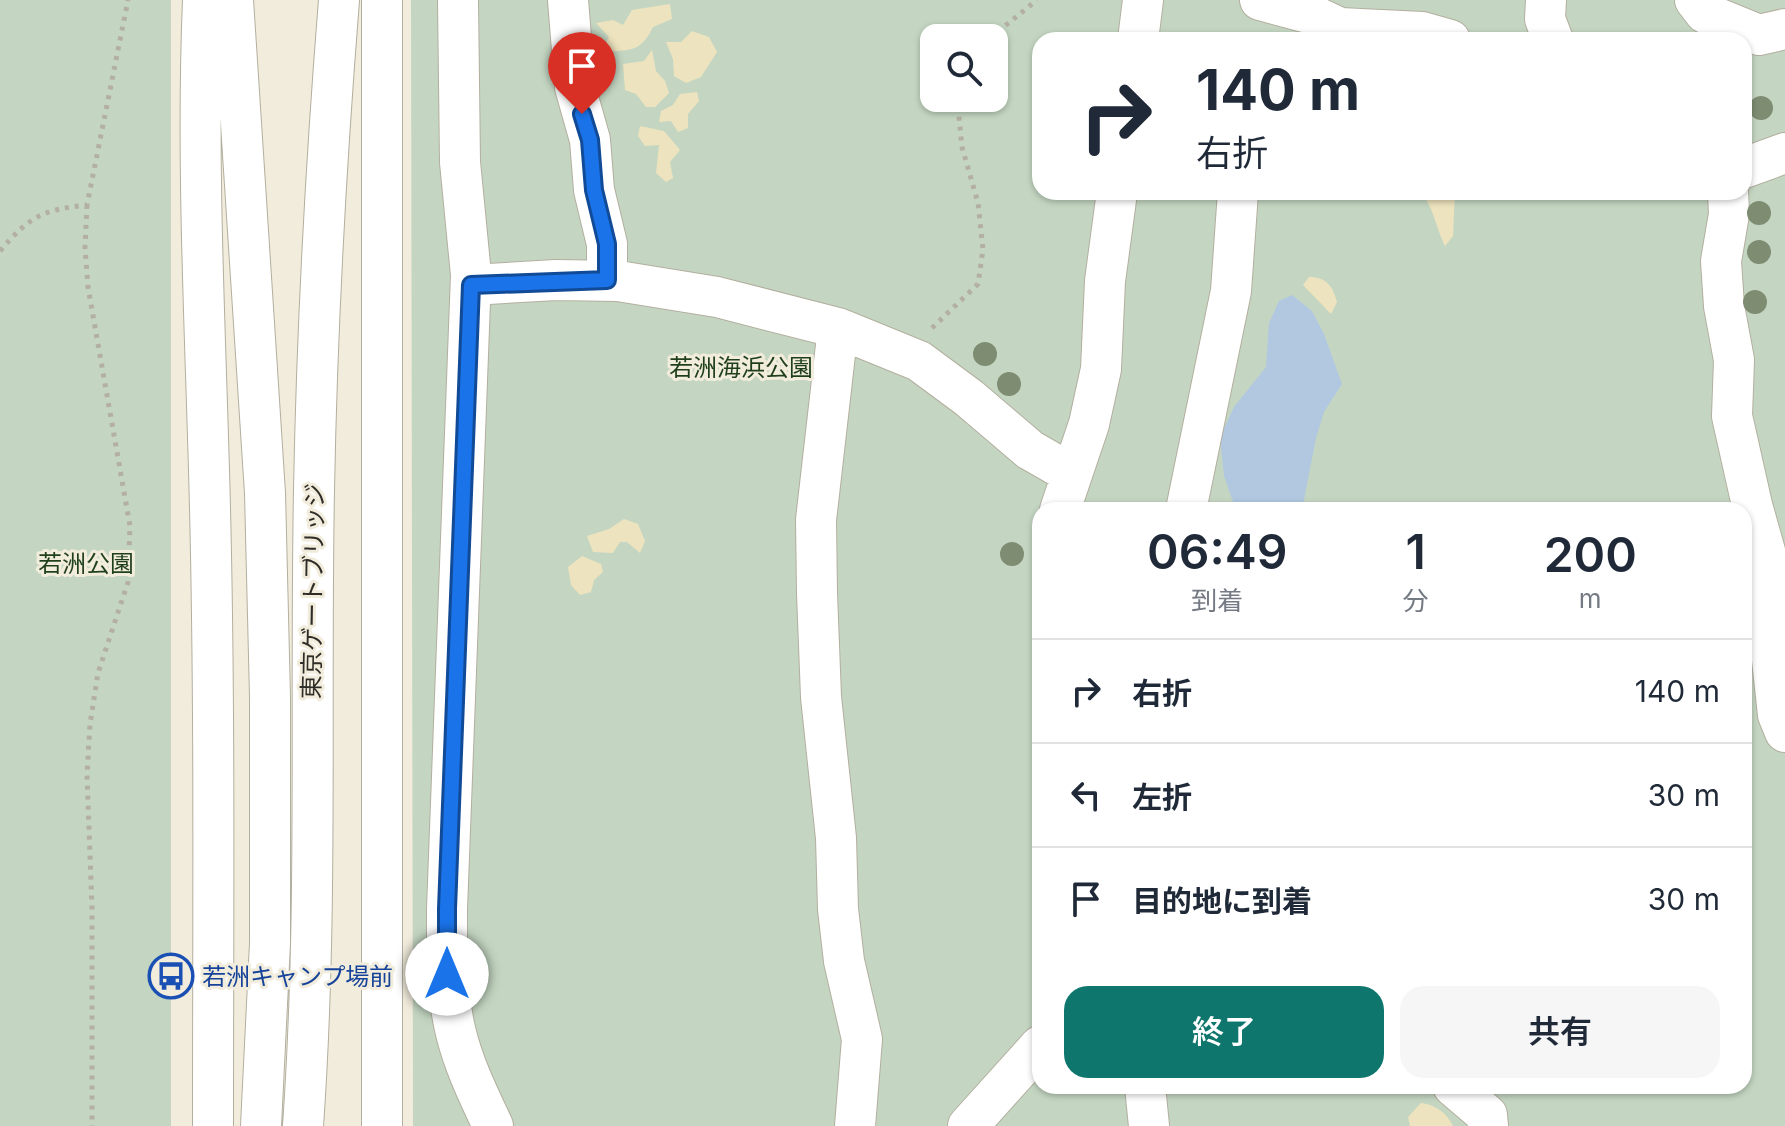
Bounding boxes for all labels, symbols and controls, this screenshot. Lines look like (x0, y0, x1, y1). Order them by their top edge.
map controls (920, 24, 1008, 112)
button: search (920, 24, 1008, 112)
pin (548, 32, 616, 114)
icon: arrive (560, 44, 604, 88)
text: 140 m (1196, 56, 1360, 124)
icon: right (1064, 64, 1168, 168)
text: 右折 (1196, 131, 1268, 175)
park label: 若洲海浜公園 (669, 353, 813, 382)
street label: 東京ゲートブリッジ (297, 483, 329, 699)
text: 06:49 (1147, 522, 1287, 581)
text: 1 (1405, 522, 1426, 581)
text: 200 (1544, 525, 1637, 584)
park label: 若洲公園 (38, 549, 134, 578)
text: m (1579, 583, 1602, 614)
text: 到着 (1191, 585, 1243, 616)
text: 分 (1403, 585, 1429, 616)
icon: right (1064, 669, 1108, 713)
text: 140 m (1635, 673, 1720, 709)
text: 右折 (1132, 675, 1192, 711)
icon: left (1064, 773, 1108, 817)
text: 30 m (1648, 777, 1720, 813)
text: 左折 (1132, 779, 1192, 815)
icon: arrive (1064, 877, 1108, 921)
text: 30 m (1648, 881, 1720, 917)
text: 目的地に到着 (1132, 883, 1312, 919)
position arrow (405, 932, 489, 1016)
bus stop icon: 若洲キャンプ場前 (147, 952, 195, 1000)
place label: 若洲キャンプ場前 (202, 962, 393, 991)
button: 終了 (1064, 986, 1384, 1078)
button: 共有 (1400, 986, 1720, 1078)

